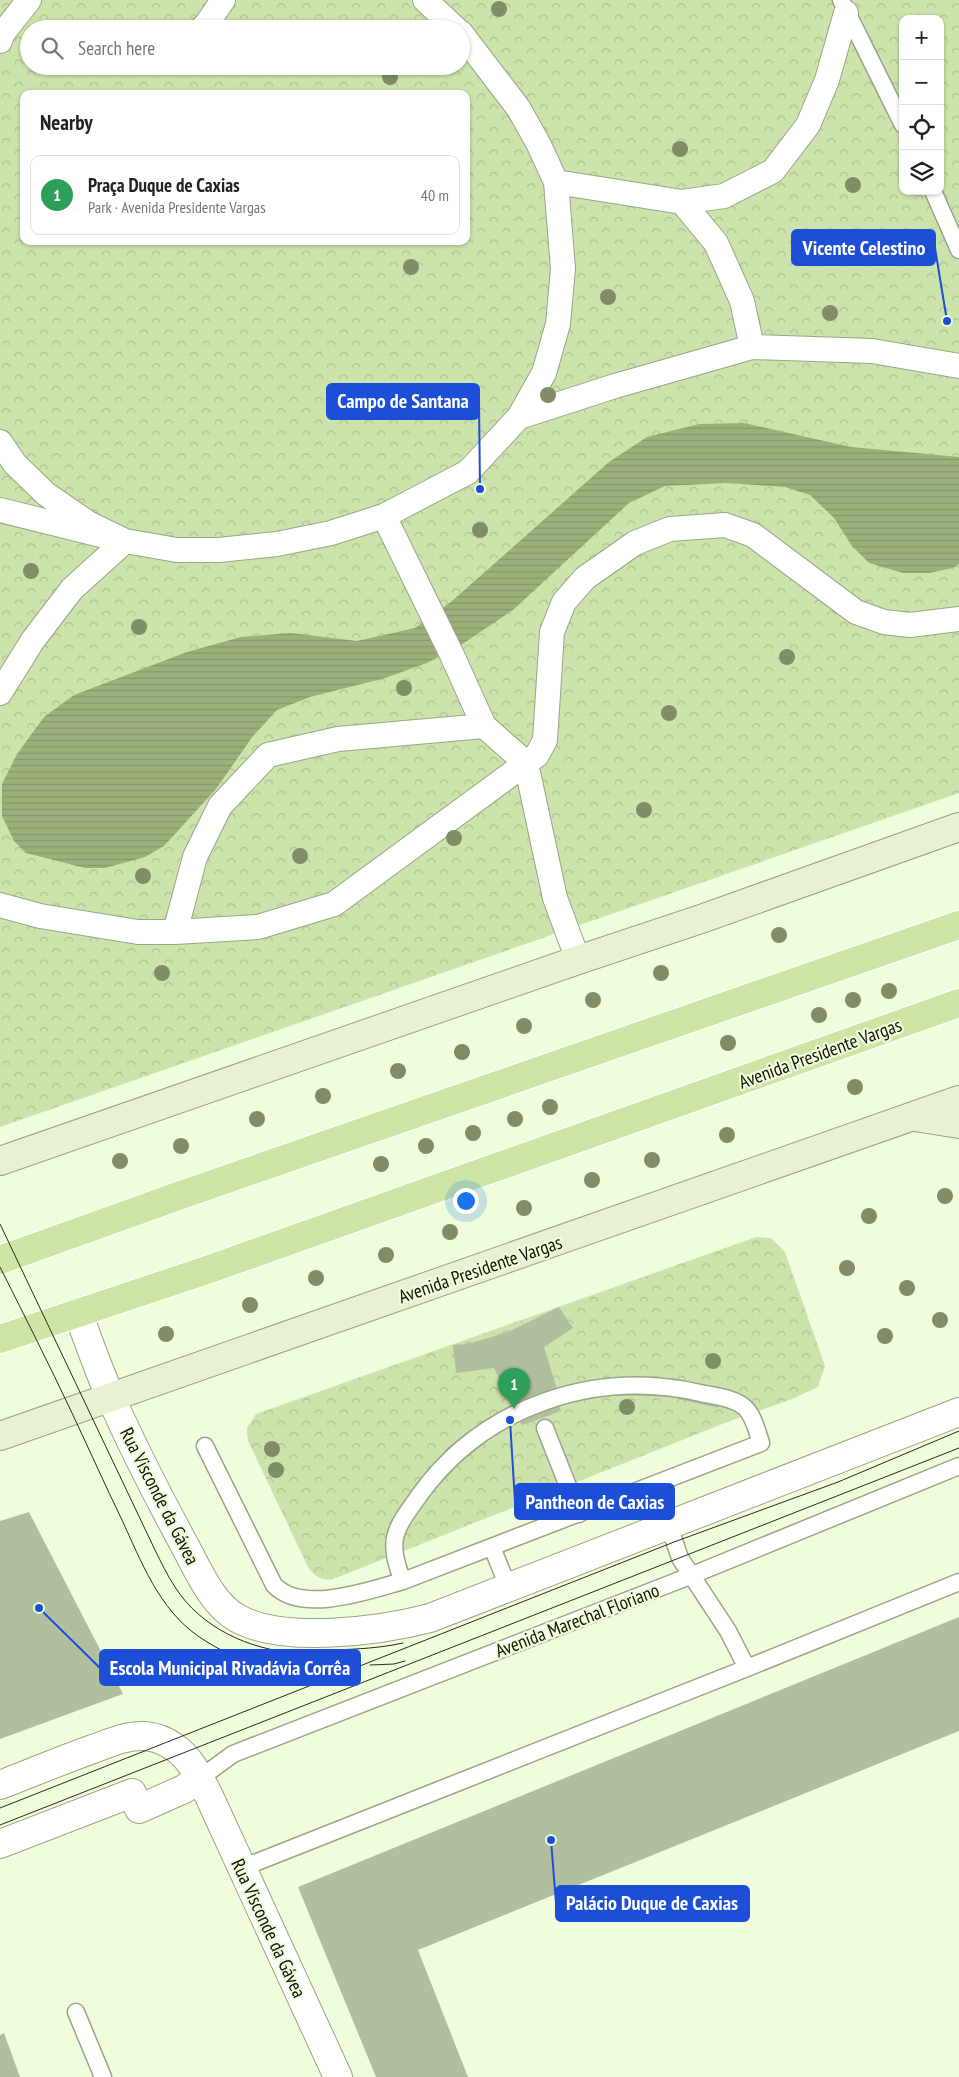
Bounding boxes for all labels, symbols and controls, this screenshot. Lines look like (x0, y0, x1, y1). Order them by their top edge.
map controls (899, 15, 944, 195)
button: + (899, 15, 944, 60)
search box (20, 20, 470, 75)
icon: search (38, 34, 66, 62)
text: Search here (78, 36, 155, 60)
button: − (899, 60, 944, 105)
button: locate (899, 105, 944, 150)
text: Nearby (40, 109, 93, 136)
button: layers (899, 150, 944, 195)
text: Praça Duque de Caxias (88, 173, 240, 197)
text: 1 (53, 185, 61, 205)
text: 40 m (421, 185, 449, 205)
text: Park · Avenida Presidente Vargas (88, 197, 266, 217)
callout: Vicente Celestino (792, 230, 935, 265)
text: Vicente Celestino (802, 235, 926, 261)
callout: Campo de Santana (327, 384, 479, 419)
text: Campo de Santana (337, 388, 469, 414)
street label: Avenida Presidente Vargas (735, 1012, 905, 1094)
your location (453, 1188, 479, 1214)
street label: Avenida Presidente Vargas (395, 1230, 565, 1308)
pin: 1 (498, 1368, 530, 1409)
street label: Rua Visconde da Gávea (115, 1423, 205, 1569)
callout: Pantheon de Caxias (515, 1484, 674, 1519)
text: Pantheon de Caxias (526, 1489, 664, 1515)
street label: Avenida Marechal Floriano (492, 1578, 662, 1662)
callout: Escola Municipal Rivadávia Corrêa (100, 1650, 360, 1685)
text: Escola Municipal Rivadávia Corrêa (110, 1655, 350, 1681)
street label: Rua Visconde da Gávea (226, 1855, 312, 2001)
callout: Palácio Duque de Caxias (556, 1886, 749, 1921)
text: Palácio Duque de Caxias (566, 1890, 738, 1916)

